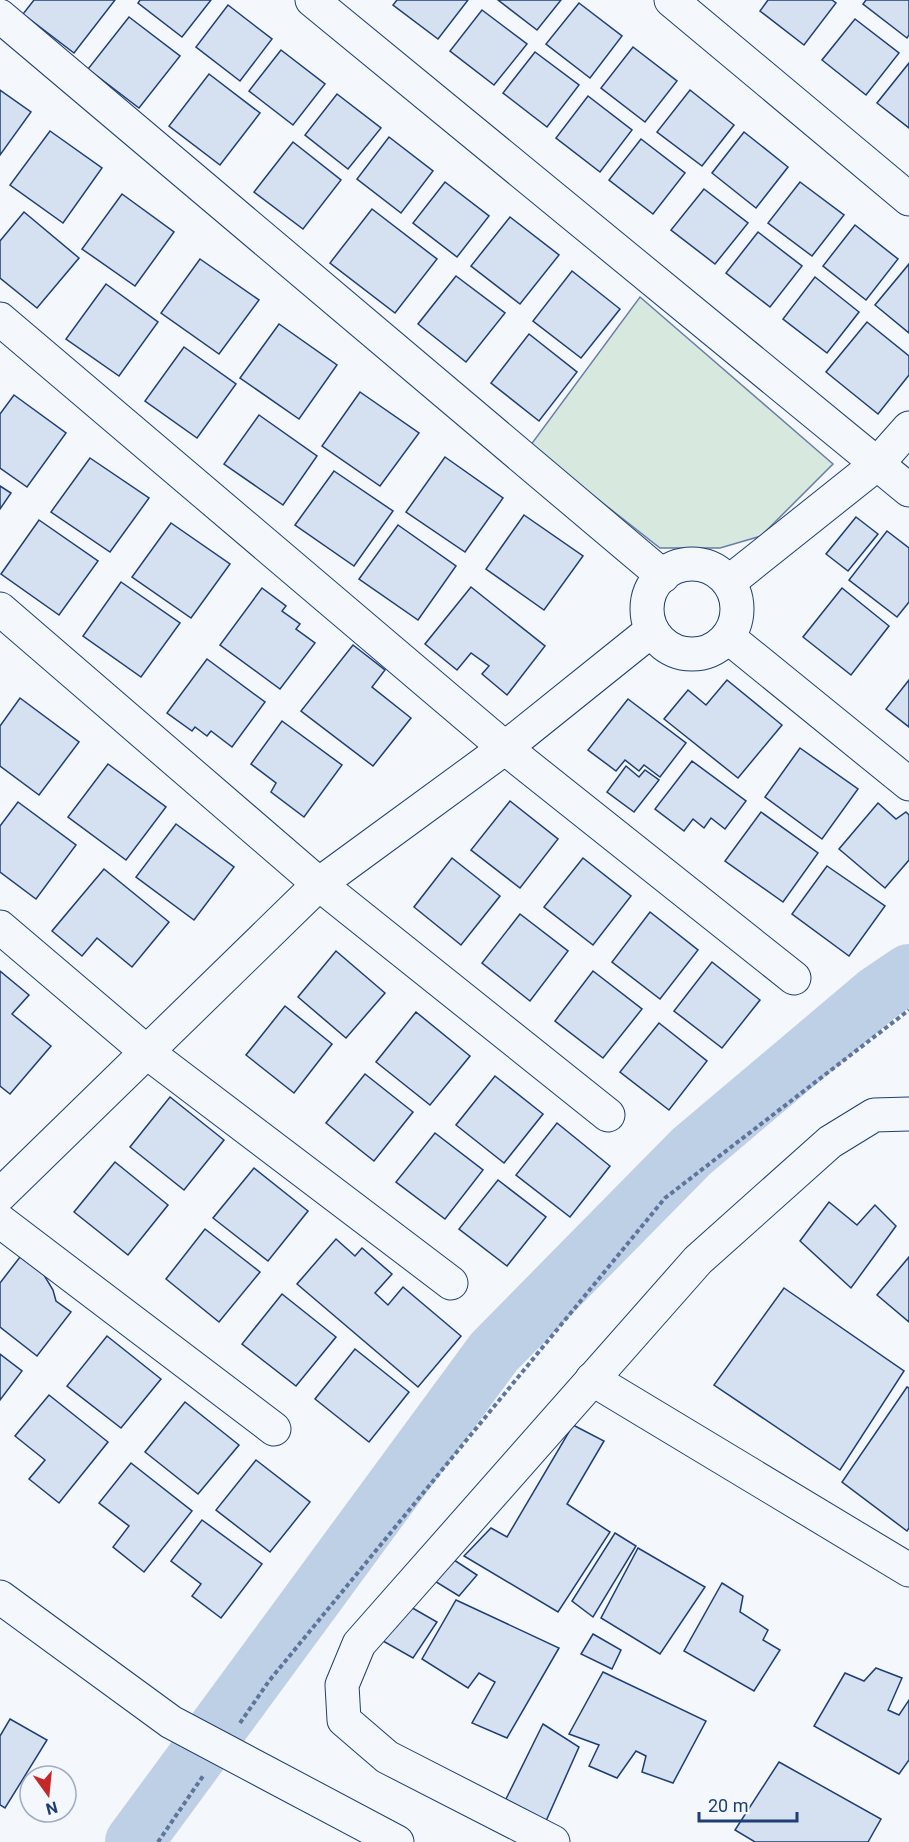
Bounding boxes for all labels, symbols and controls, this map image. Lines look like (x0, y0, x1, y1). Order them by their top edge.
north arrow (18, 1764, 78, 1824)
scale bar (699, 1785, 796, 1823)
text: 20 m (708, 1795, 748, 1816)
text: N (44, 1797, 60, 1819)

